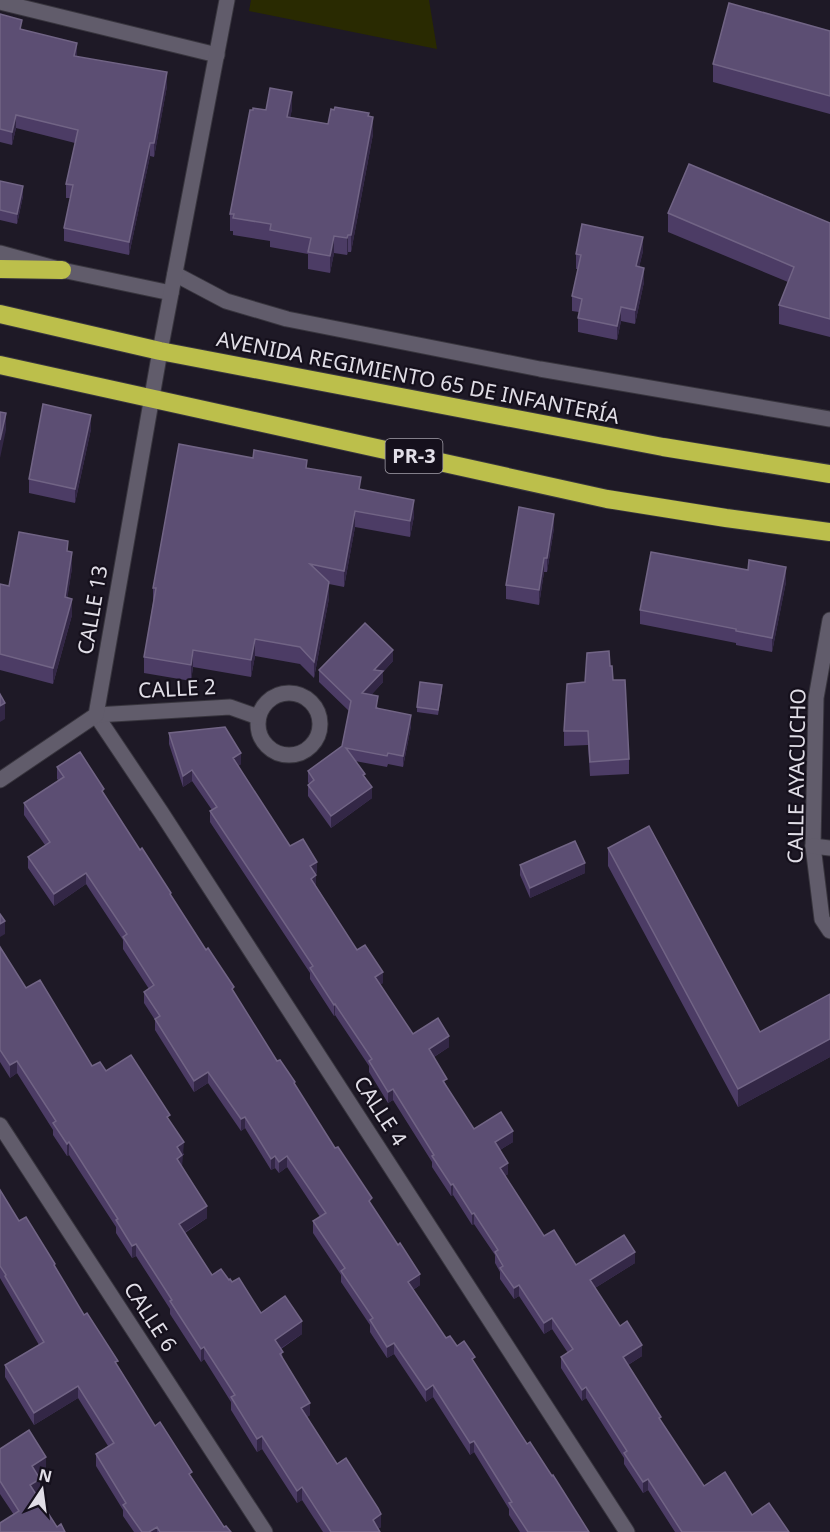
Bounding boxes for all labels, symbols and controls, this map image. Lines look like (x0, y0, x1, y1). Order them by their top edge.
street label: AVENIDA REGIMIENTO 65 DE INFANTERÍA (214, 324, 622, 430)
road number: PR-3 (386, 439, 442, 473)
street label: CALLE 13 (70, 563, 114, 657)
street label: CALLE 2 (137, 672, 217, 704)
street label: CALLE AYACUCHO (780, 688, 812, 864)
street label: CALLE 4 (348, 1070, 414, 1151)
street label: CALLE 6 (118, 1276, 184, 1357)
north arrow (12, 1460, 72, 1520)
text: N (37, 1463, 54, 1488)

